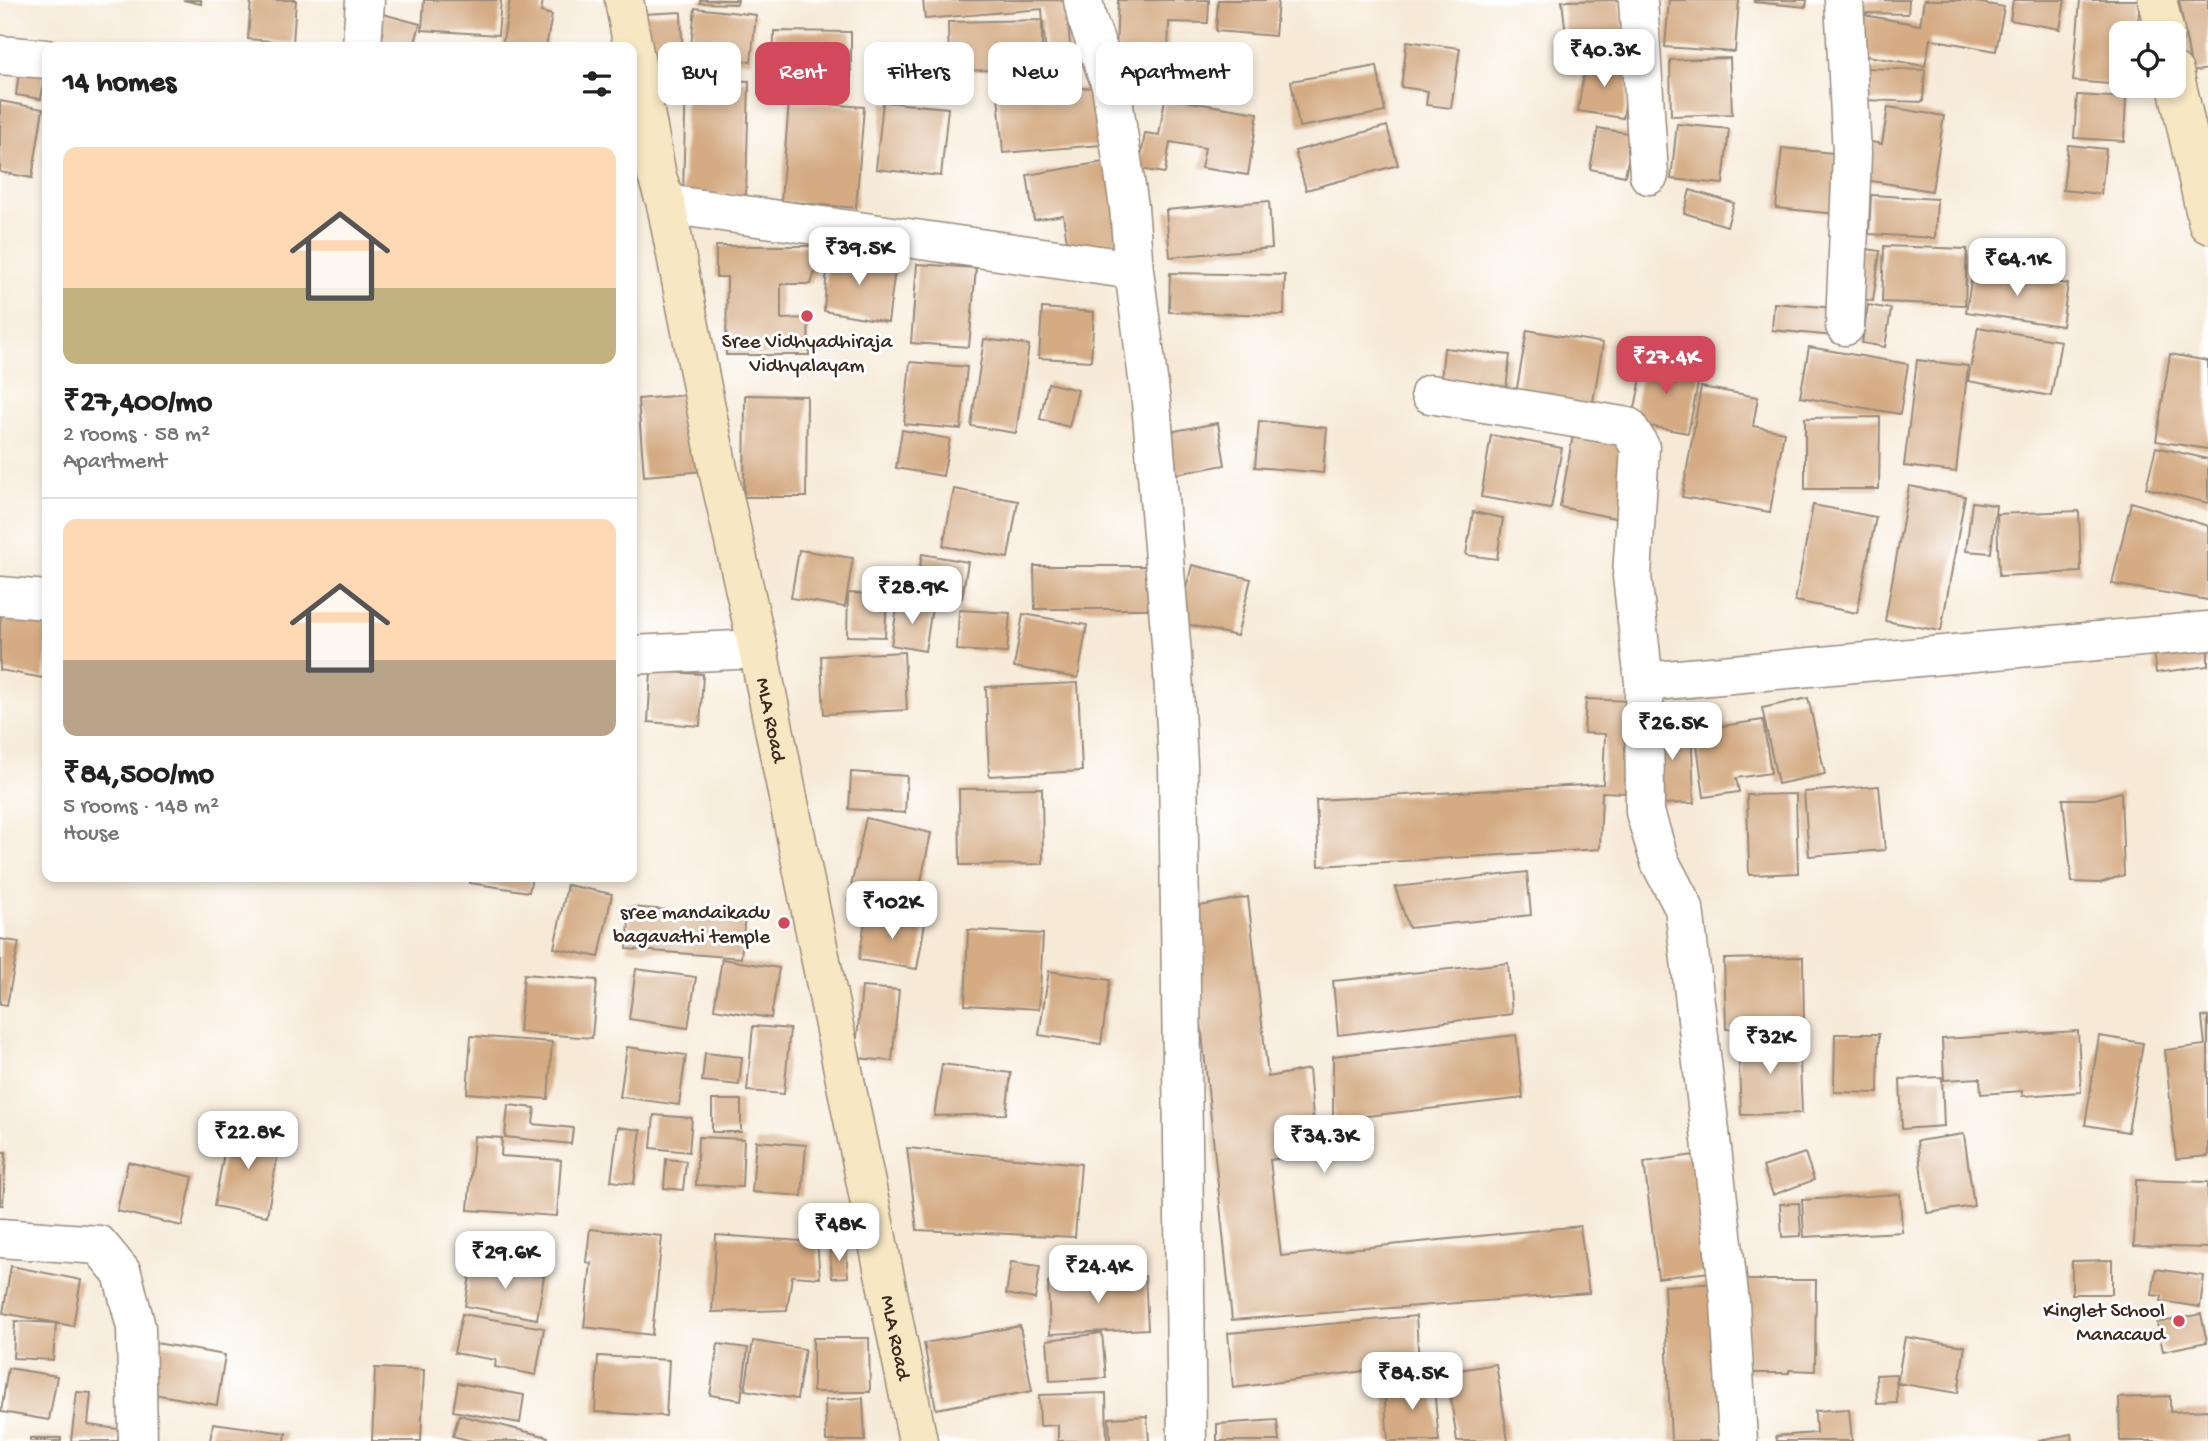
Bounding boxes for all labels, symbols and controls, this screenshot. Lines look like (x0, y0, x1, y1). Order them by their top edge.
map controls (2109, 21, 2186, 98)
button: locate (2109, 21, 2186, 98)
pin: ₹40.3K (1547, 29, 1661, 89)
text: ₹40.3K (1570, 38, 1638, 65)
chip: Buy (658, 42, 741, 105)
chip: Rent (755, 42, 850, 105)
chip: Filters (864, 42, 974, 105)
chip: New (988, 42, 1082, 105)
chip: Apartment (1096, 42, 1253, 105)
icon: filters (578, 65, 616, 103)
text: 14 homes (63, 67, 176, 102)
icon: home (277, 193, 403, 319)
pin: ₹39.5K (802, 228, 916, 287)
text: ₹39.5K (825, 236, 893, 263)
pin: ₹64.1K (1960, 238, 2074, 298)
text: ₹64.1K (1985, 247, 2049, 274)
marker: Sree Vidhyadhiraja Vidhyalayam (799, 308, 815, 324)
place label: Sree Vidhyadhiraja Vidhyalayam (722, 331, 894, 380)
pin: ₹27.4K (1609, 336, 1723, 396)
text: ₹27.4K (1632, 345, 1700, 372)
text: ₹27,400/mo (63, 387, 212, 422)
text: 2 rooms · 58 m² (63, 422, 210, 449)
text: Apartment (63, 449, 167, 476)
icon: home (277, 565, 403, 691)
pin: ₹28.9K (855, 566, 969, 626)
text: ₹28.9K (878, 575, 946, 602)
street label: MLA Road (748, 676, 790, 766)
pin: ₹26.5K (1615, 702, 1729, 762)
text: ₹26.5K (1638, 711, 1706, 738)
text: ₹84,500/mo (63, 759, 214, 794)
text: 5 rooms · 148 m² (63, 794, 219, 821)
text: House (63, 821, 119, 848)
pin: ₹102K (843, 881, 941, 941)
text: ₹102K (862, 890, 922, 917)
place label: sree mandaikadu bagavathi temple (613, 902, 771, 951)
marker: sree mandaikadu bagavathi temple (776, 915, 792, 931)
pin: ₹32K (1729, 1016, 1811, 1076)
text: ₹32K (1745, 1025, 1795, 1052)
pin: ₹22.8K (191, 1112, 305, 1171)
pin: ₹34.3K (1267, 1116, 1381, 1175)
text: ₹22.8K (214, 1120, 282, 1147)
text: ₹34.3K (1290, 1124, 1358, 1151)
pin: ₹48K (798, 1204, 880, 1263)
text: ₹48K (814, 1212, 864, 1239)
pin: ₹29.6K (448, 1232, 562, 1291)
text: ₹29.6K (471, 1240, 539, 1267)
pin: ₹24.4K (1041, 1246, 1155, 1305)
text: ₹24.4K (1065, 1254, 1131, 1281)
street label: MLA Road (873, 1293, 915, 1384)
place label: Kinglet School Manacaud (2043, 1300, 2167, 1349)
marker: Kinglet School Manacaud (2171, 1313, 2187, 1329)
pin: ₹84.5K (1355, 1352, 1469, 1412)
text: ₹84.5K (1378, 1361, 1446, 1388)

